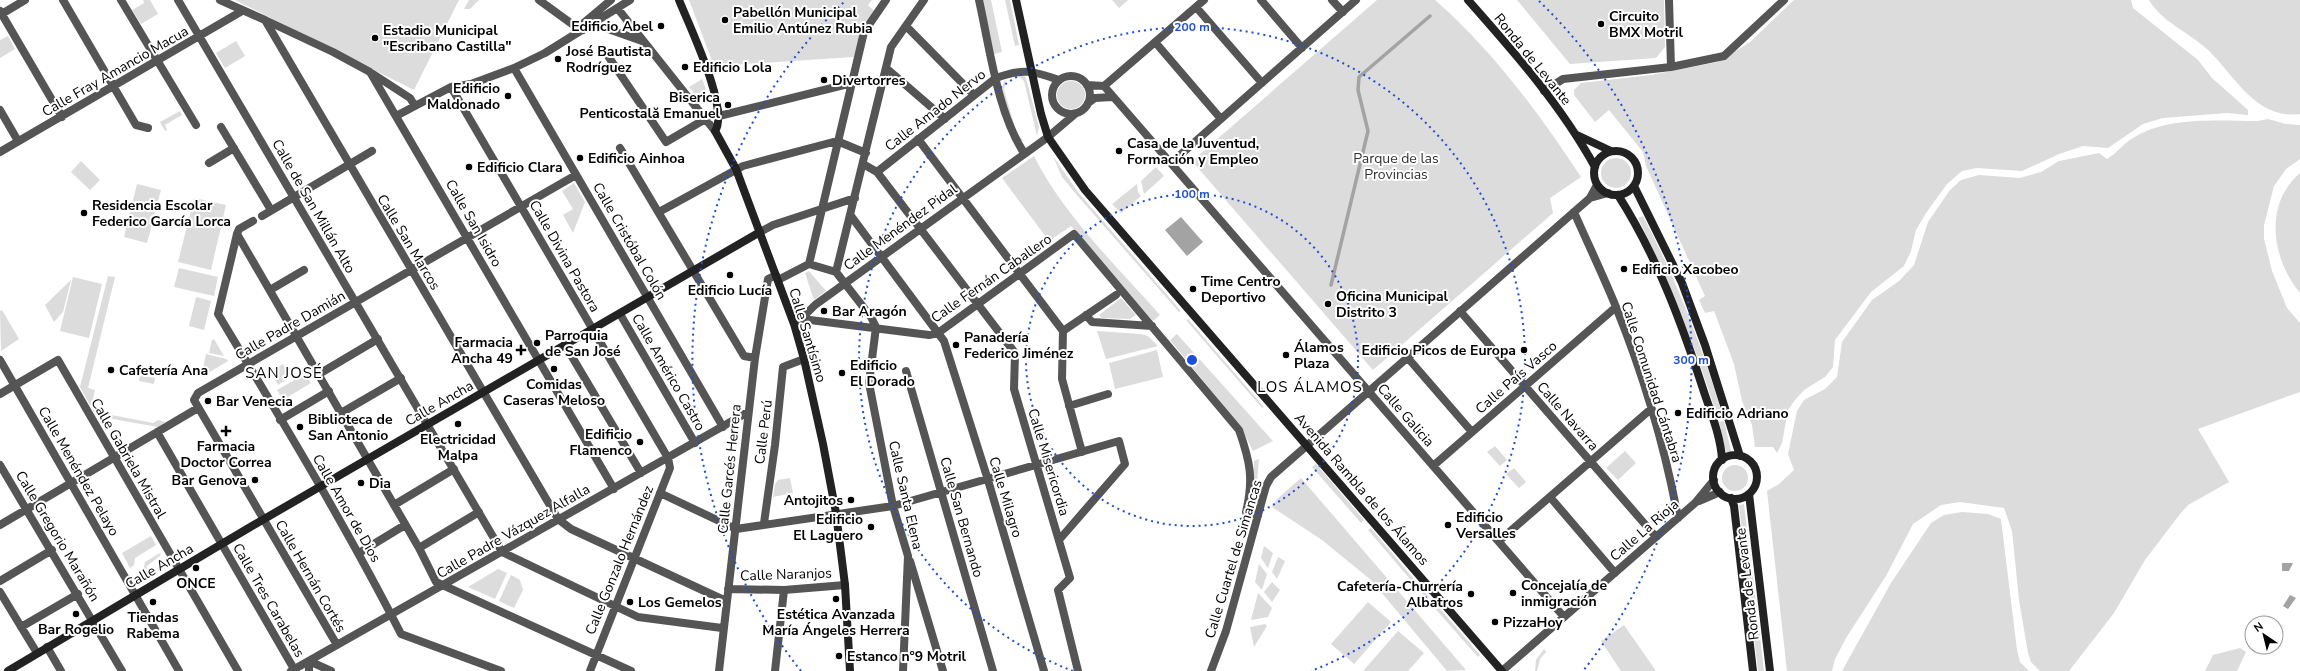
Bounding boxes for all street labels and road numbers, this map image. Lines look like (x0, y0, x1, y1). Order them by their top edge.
street label: Ronda de Levante (1490, 9, 1576, 109)
street label: Calle Fray Amancio Macua (38, 22, 192, 121)
street label: Calle Amado Nervo (881, 65, 990, 156)
street label: Calle de San Millán Alto (267, 136, 360, 277)
street label: Calle San Isidro (441, 176, 506, 271)
street label: Calle Cristóbal Colón (588, 179, 671, 303)
street label: Calle Menéndez Pidal (840, 179, 962, 275)
street label: Calle San Marcos (372, 191, 445, 294)
street label: Calle Divina Pastora (525, 197, 604, 316)
street label: Calle Fernán Caballero (927, 229, 1056, 327)
street label: Calle Padre Damián (232, 286, 349, 365)
street label: Calle Santísimo (784, 286, 831, 385)
street label: Calle Comunidad Cántabra (1616, 299, 1687, 465)
street label: Calle Américo Castro (627, 310, 710, 435)
street label: Calle País Vasco (1471, 336, 1561, 418)
street label: Calle Ancha (402, 376, 477, 431)
street label: Calle Navarra (1532, 378, 1603, 455)
street label: Calle Galicia (1373, 380, 1438, 451)
street label: Calle Gabriela Mistral (86, 395, 171, 523)
street label: Calle Perú (750, 399, 777, 465)
street label: Calle Menéndez Pelayo (34, 403, 124, 540)
street label: Calle Garcés Herrera (713, 403, 746, 535)
street label: Calle Misericordia (1023, 406, 1074, 518)
street label: Avenida Rambla de los Álamos (1290, 409, 1433, 570)
street label: Calle Santa Elena (884, 439, 927, 551)
street label: Calle Amor de Dios (308, 451, 385, 566)
street label: Calle Milagro (984, 454, 1027, 540)
street label: Calle San Bernando (935, 455, 988, 580)
street label: Calle Gregorio Marañón (11, 467, 104, 605)
street label: Calle Cuartel de Simancas (1200, 477, 1267, 641)
street label: Calle Padre Vázquez Alfalla (433, 480, 593, 583)
street label: Calle Gonzalo Hernández (581, 482, 658, 638)
street label: Calle La Rioja (1606, 495, 1683, 566)
street label: Calle Hernán Cortés (271, 516, 351, 636)
street label: Ronda de Levante (1731, 527, 1764, 641)
street label: Calle Ancha (122, 539, 197, 594)
street label: Calle Tres Carabelas (228, 540, 309, 661)
street label: Calle Naranjos (740, 563, 832, 586)

